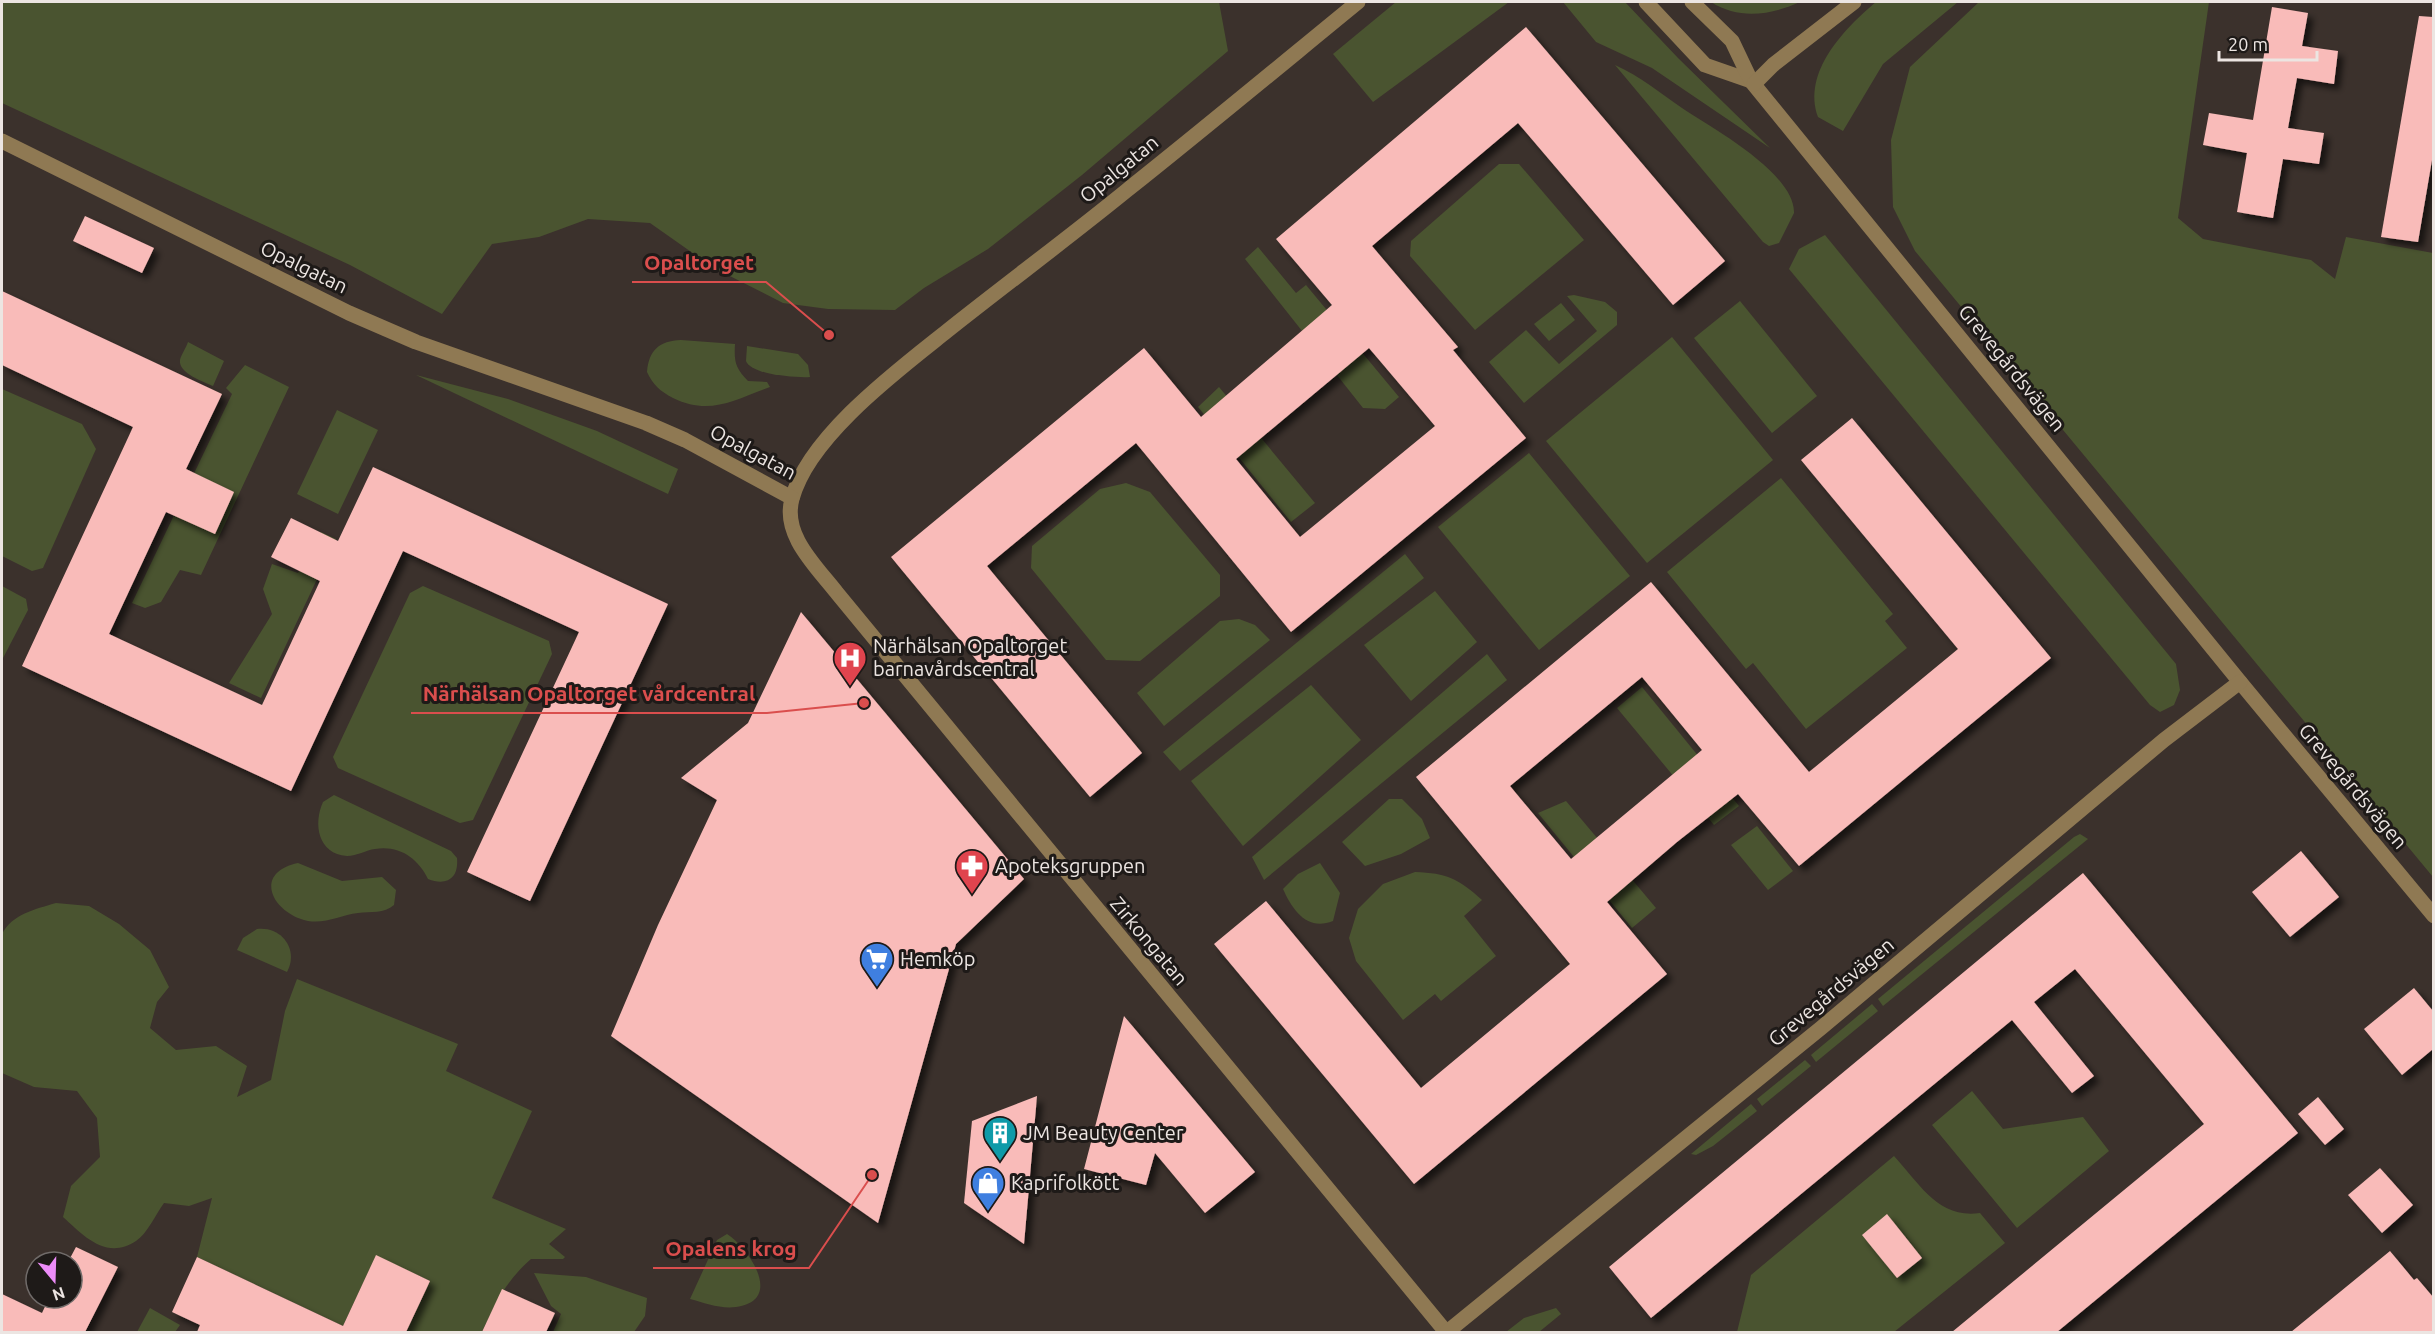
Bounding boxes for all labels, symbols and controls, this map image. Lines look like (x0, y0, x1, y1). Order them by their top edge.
scale bar (2219, 24, 2316, 62)
text: 20 m (2228, 34, 2268, 54)
street label: Opalgatan (1075, 130, 1162, 207)
street label: Opalgatan (257, 236, 352, 298)
callout: Opaltorget (632, 243, 766, 282)
text: Opaltorget (644, 250, 754, 274)
street label: Grevegårdsvägen (1954, 300, 2071, 436)
street label: Opalgatan (706, 419, 800, 484)
place label: Närhälsan Opaltorget barnavårdscentral (873, 634, 1067, 680)
hospital icon: Närhälsan Opaltorget barnavårdscentral (832, 640, 868, 687)
callout: Närhälsan Opaltorget vårdcentral (411, 674, 767, 713)
text: Närhälsan Opaltorget vårdcentral (423, 681, 755, 705)
street label: Grevegårdsvägen (2294, 718, 2412, 853)
pharmacy icon: Apoteksgruppen (954, 848, 990, 895)
place label: Apoteksgruppen (995, 854, 1145, 877)
street label: Zirkongatan (1106, 892, 1193, 989)
street label: Grevegårdsvägen (1763, 933, 1898, 1051)
supermarket icon: Hemköp (859, 941, 895, 988)
place label: Hemköp (900, 947, 975, 970)
building icon: JM Beauty Center (982, 1115, 1018, 1162)
place label: JM Beauty Center (1023, 1121, 1184, 1144)
shop icon: Kaprifolkött (970, 1165, 1006, 1212)
place label: Kaprifolkött (1011, 1171, 1119, 1194)
callout: Opalens krog (653, 1229, 809, 1268)
text: Opalens krog (665, 1236, 797, 1260)
north arrow (24, 1250, 84, 1310)
text: N (50, 1284, 67, 1305)

